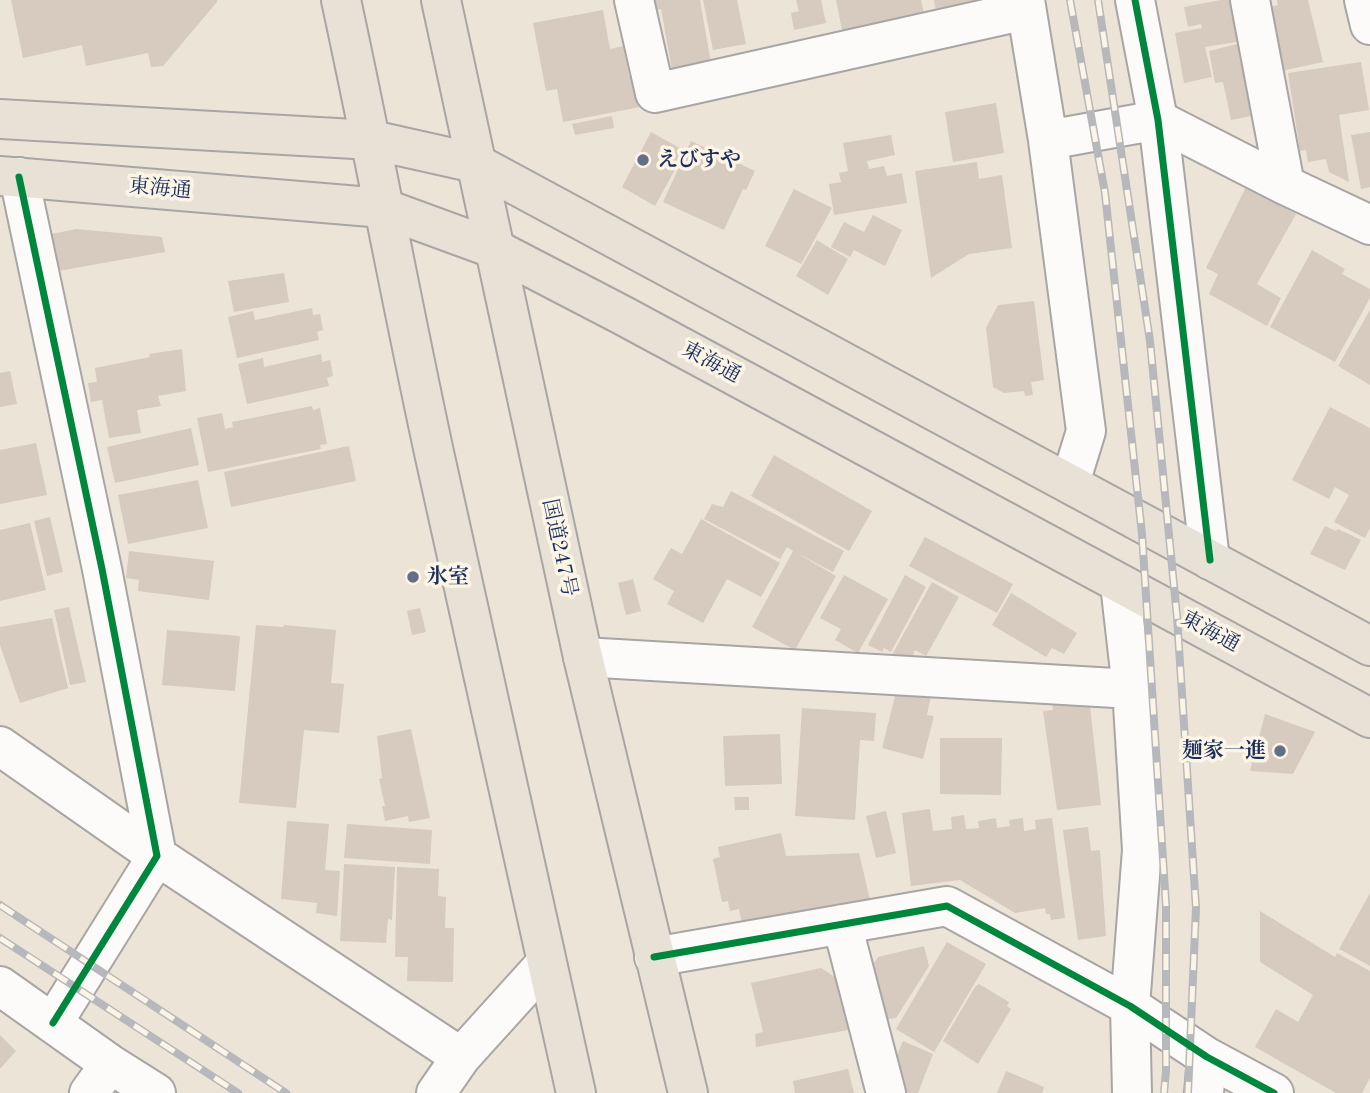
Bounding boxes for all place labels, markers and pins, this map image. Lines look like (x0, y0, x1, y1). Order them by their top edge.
place label: えびすや (657, 147, 741, 173)
marker: えびすや (635, 152, 651, 168)
place label: 氷室 (427, 564, 469, 590)
marker: 氷室 (405, 569, 421, 585)
place label: 麺家一進 (1182, 738, 1266, 764)
marker: 麺家一進 (1272, 743, 1288, 759)

